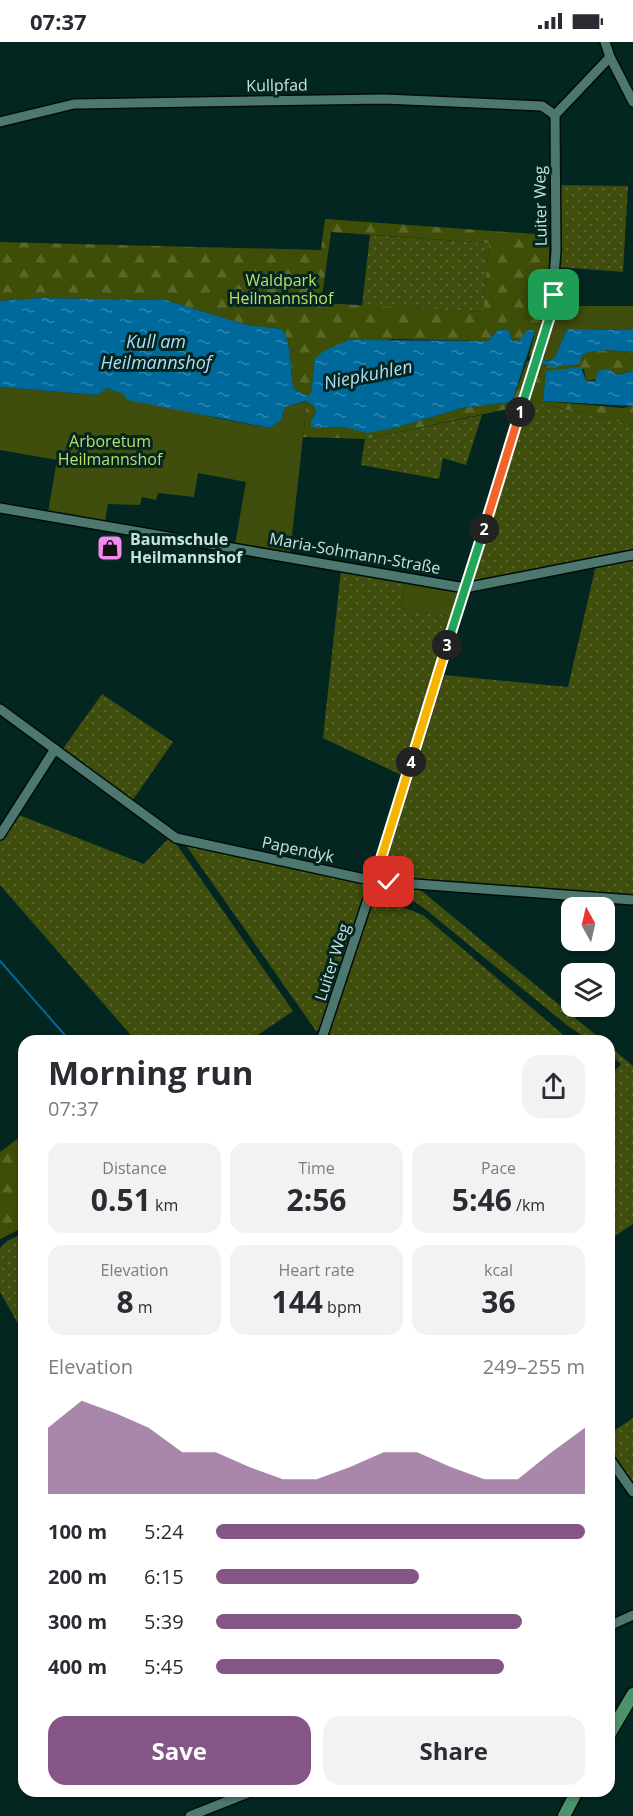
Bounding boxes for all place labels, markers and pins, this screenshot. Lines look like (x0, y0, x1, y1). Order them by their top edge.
pin (528, 269, 579, 320)
pin: 1 (505, 397, 535, 427)
pin: 2 (469, 514, 499, 544)
place label: Baumschule Heilmannshof (130, 528, 243, 568)
shop icon: Baumschule Heilmannshof (95, 533, 125, 563)
pin: 3 (432, 630, 462, 660)
pin: 4 (396, 747, 426, 777)
pin (363, 856, 414, 907)

